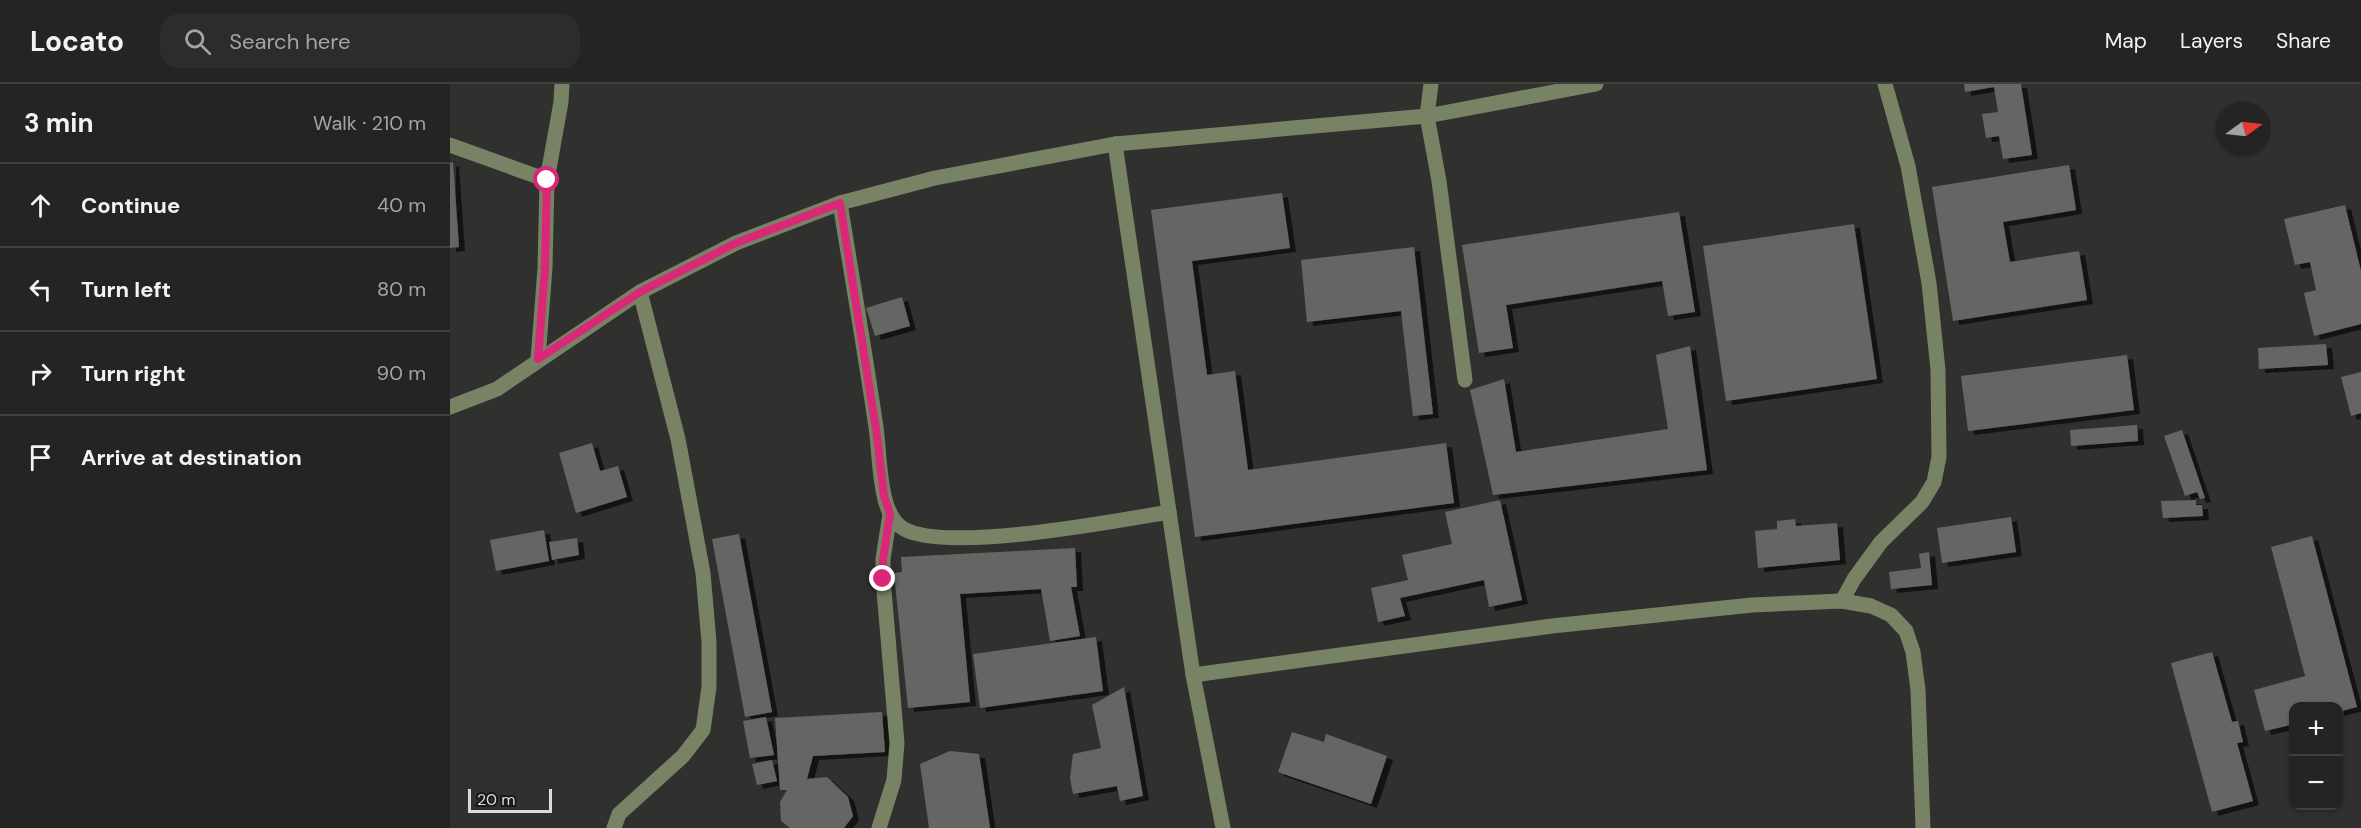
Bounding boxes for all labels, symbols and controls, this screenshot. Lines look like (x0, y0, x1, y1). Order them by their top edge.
search box (160, 14, 580, 68)
text: Locato (30, 23, 124, 60)
icon: search (181, 25, 214, 58)
text: Search here (229, 27, 351, 56)
text: Map (2105, 27, 2147, 55)
text: Layers (2180, 27, 2243, 55)
text: Share (2276, 27, 2331, 55)
north arrow (2217, 102, 2271, 156)
text: 3 min (24, 106, 93, 140)
text: Walk · 210 m (313, 110, 426, 136)
route start (533, 166, 559, 192)
icon: ahead (24, 189, 57, 222)
text: Continue (81, 191, 180, 220)
text: 40 m (377, 192, 426, 218)
icon: left (24, 273, 57, 306)
text: Turn left (81, 275, 171, 304)
text: 80 m (377, 276, 426, 302)
icon: right (24, 357, 57, 390)
text: Turn right (81, 359, 186, 388)
text: 90 m (377, 360, 426, 386)
icon: arrive (24, 441, 57, 474)
text: Arrive at destination (81, 443, 302, 472)
route end (869, 565, 895, 591)
map controls (2289, 702, 2343, 810)
button: + (2289, 702, 2343, 756)
button: − (2289, 756, 2343, 810)
scale bar (468, 786, 552, 814)
text: 20 m (477, 789, 516, 810)

